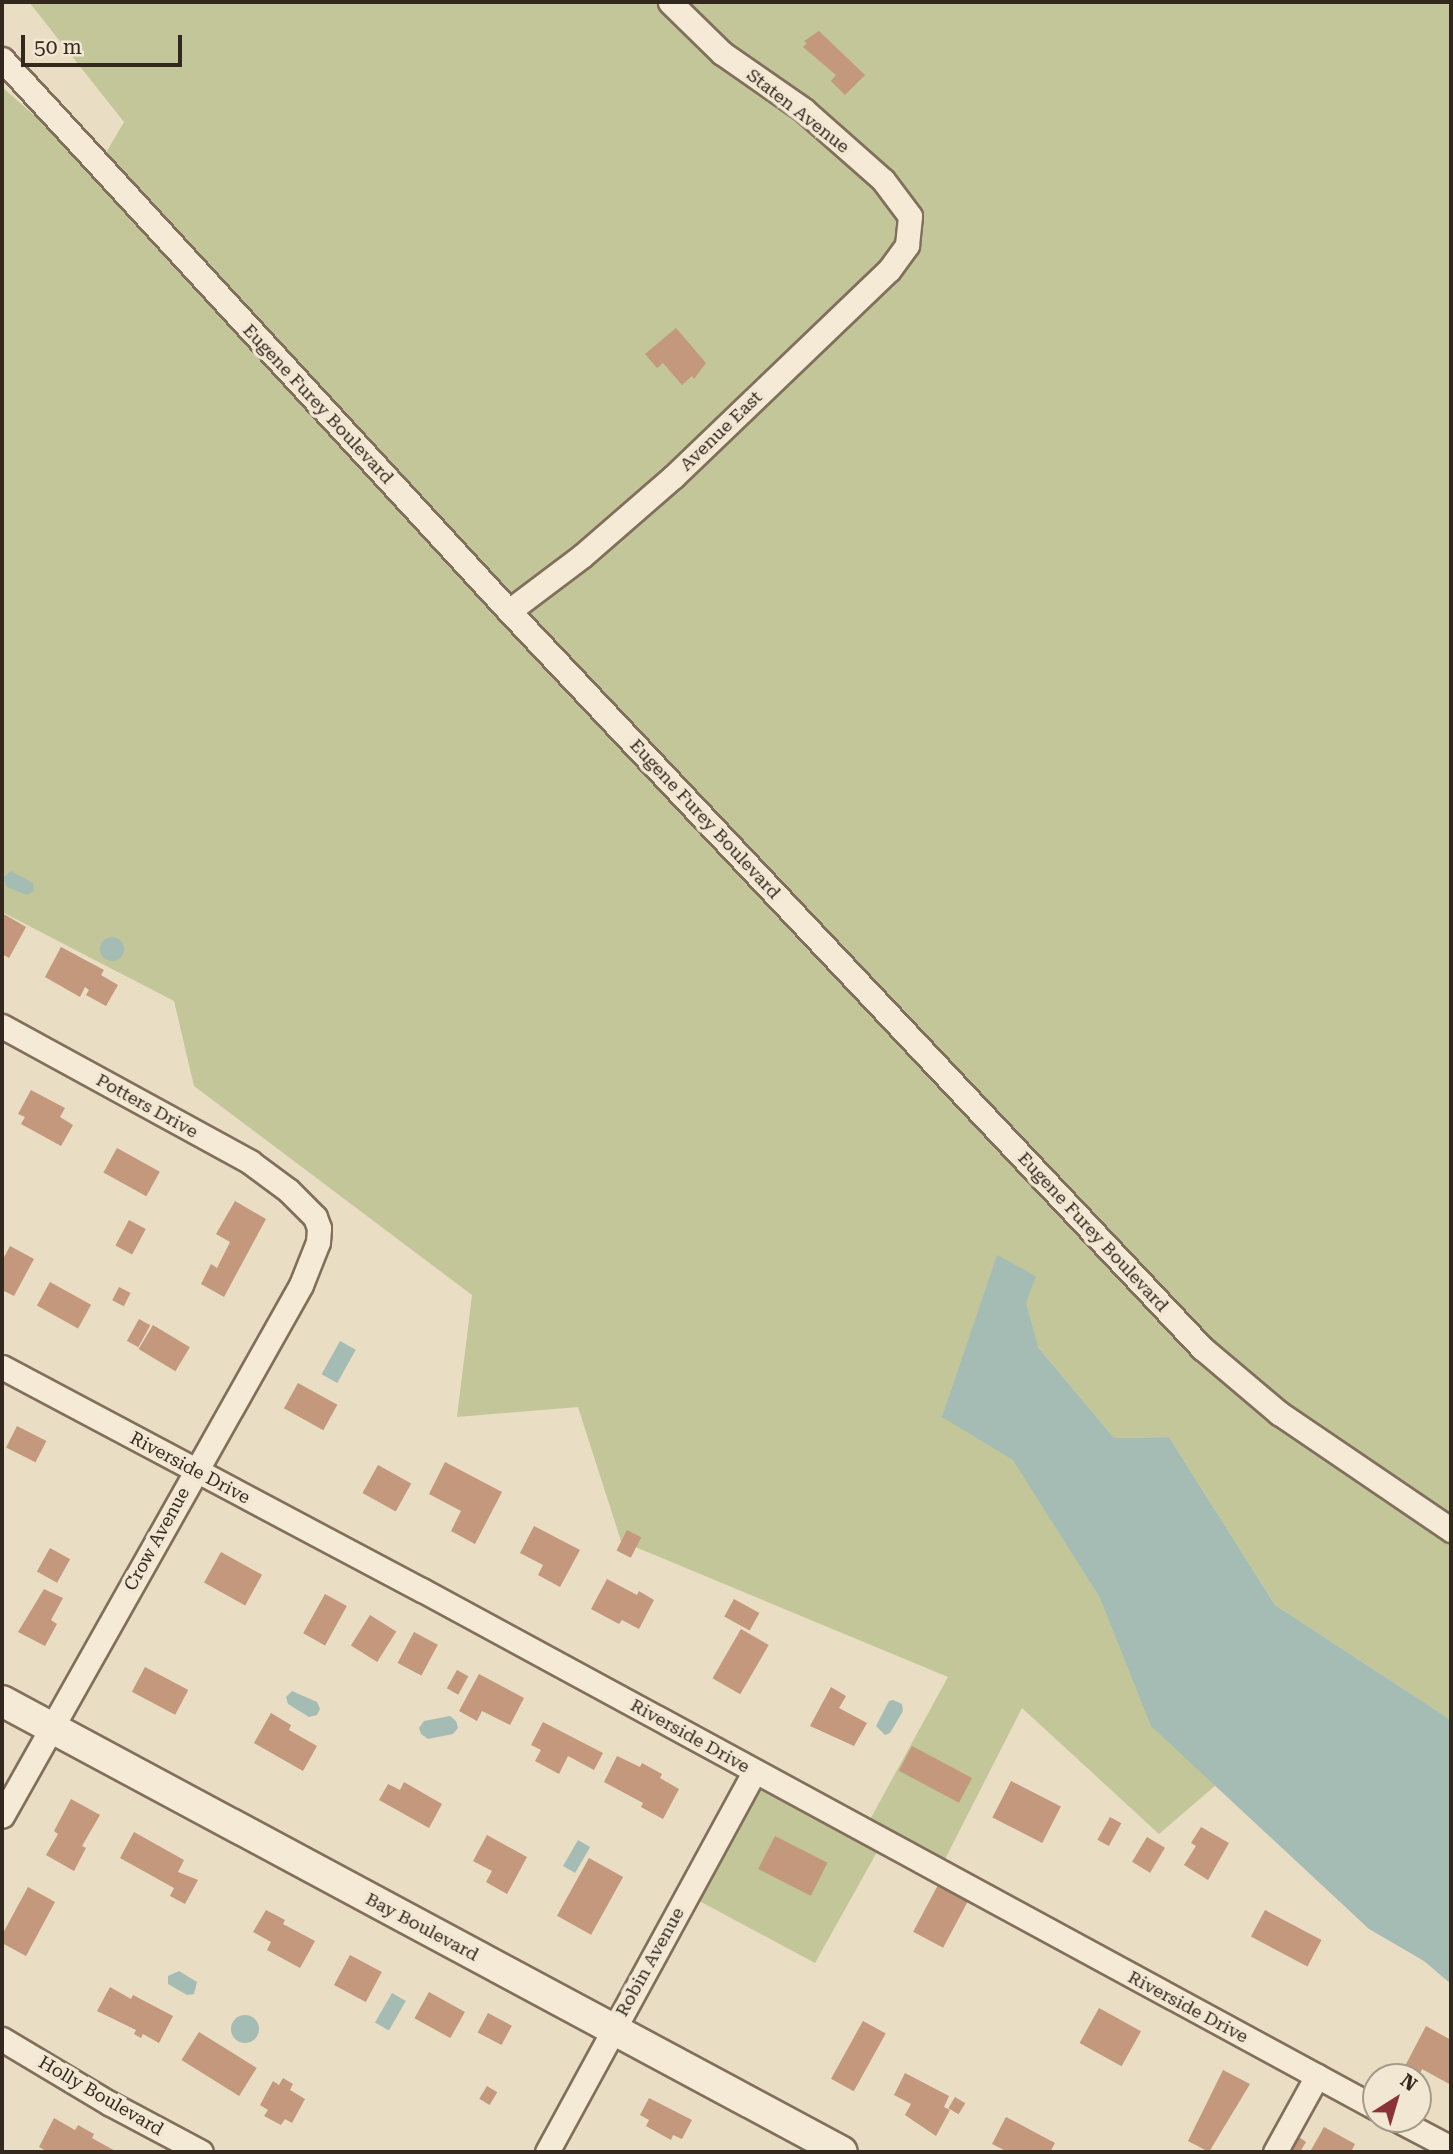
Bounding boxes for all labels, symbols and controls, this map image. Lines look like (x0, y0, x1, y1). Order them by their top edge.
scale bar (24, 21, 186, 65)
text: 50 m (34, 35, 82, 59)
street label: Staten Avenue (742, 64, 854, 158)
street label: Eugene Furey Boulevard (238, 320, 398, 488)
street label: Avenue East (675, 387, 767, 475)
street label: Eugene Furey Boulevard (625, 735, 785, 903)
street label: Potters Drive (92, 1069, 202, 1143)
street label: Eugene Furey Boulevard (1013, 1148, 1173, 1316)
street label: Riverside Drive (126, 1427, 254, 1509)
street label: Crow Avenue (120, 1484, 194, 1594)
street label: Riverside Drive (627, 1694, 753, 1778)
street label: Bay Boulevard (362, 1888, 482, 1966)
street label: Robin Avenue (611, 1904, 689, 2020)
street label: Riverside Drive (1124, 1966, 1252, 2048)
street label: Holly Boulevard (35, 2052, 167, 2140)
north arrow (1362, 2063, 1432, 2133)
text: N (1396, 2069, 1421, 2096)

